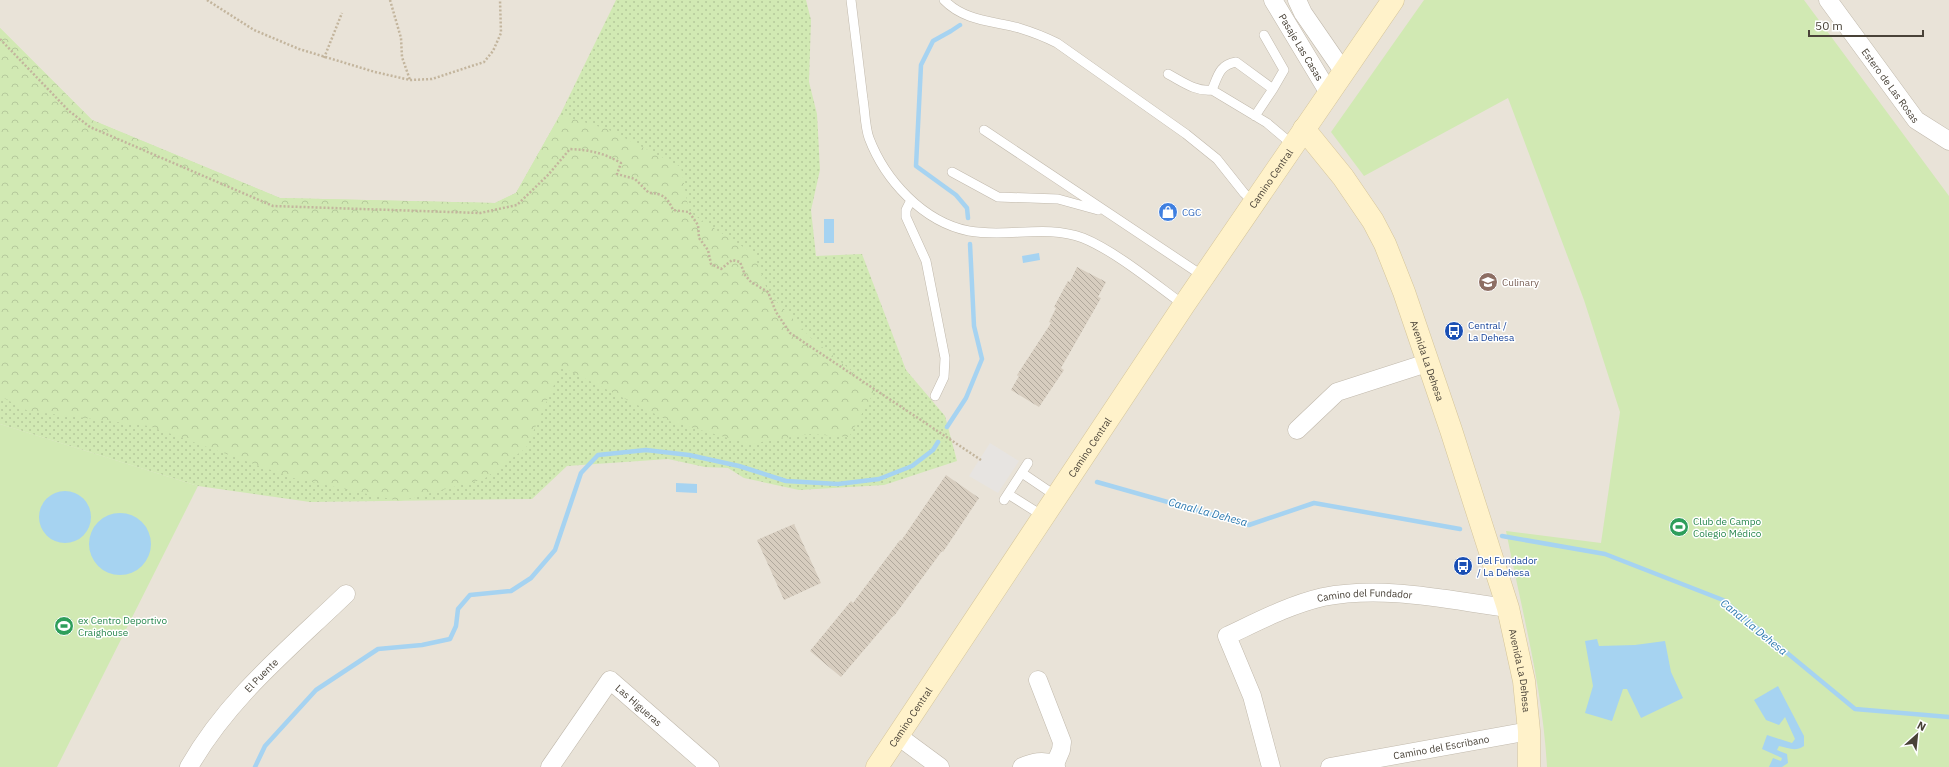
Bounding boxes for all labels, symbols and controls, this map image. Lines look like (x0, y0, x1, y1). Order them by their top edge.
street label: Pasaje Las Casas (1276, 11, 1326, 83)
scale bar (1809, 12, 1923, 38)
text: 50 m (1815, 18, 1843, 33)
street label: Estero de Las Rosas (1859, 46, 1922, 126)
street label: Camino Central (1246, 146, 1296, 211)
shop icon: CGC (1157, 201, 1179, 223)
place label: CGC (1182, 206, 1201, 219)
school or university icon: Culinary (1477, 271, 1499, 293)
place label: Culinary (1502, 276, 1539, 289)
street label: Avenida La Dehesa (1407, 318, 1447, 403)
place label: Central / La Dehesa (1468, 319, 1515, 344)
bus stop icon: Central / La Dehesa (1443, 320, 1465, 342)
street label: Camino Central (1065, 415, 1115, 480)
water label: Canal La Dehesa (1167, 495, 1249, 529)
place label: Club de Campo Colegio Médico (1693, 515, 1762, 540)
sports icon: Club de Campo Colegio Médico (1668, 516, 1690, 538)
place label: Del Fundador / La Dehesa (1477, 554, 1538, 579)
bus stop icon: Del Fundador / La Dehesa (1452, 555, 1474, 577)
street label: Camino del Fundador (1315, 587, 1413, 605)
water label: Canal La Dehesa (1718, 596, 1790, 658)
place label: ex Centro Deportivo Craighouse (78, 614, 167, 639)
sports icon: ex Centro Deportivo Craighouse (53, 615, 75, 637)
street label: Avenida La Dehesa (1506, 628, 1533, 713)
street label: El Puente (242, 655, 281, 695)
street label: Las Higueras (613, 682, 665, 729)
street label: Camino Central (886, 685, 935, 750)
north arrow (1897, 715, 1937, 755)
text: N (1915, 718, 1928, 734)
street label: Camino del Escribano (1392, 732, 1491, 762)

